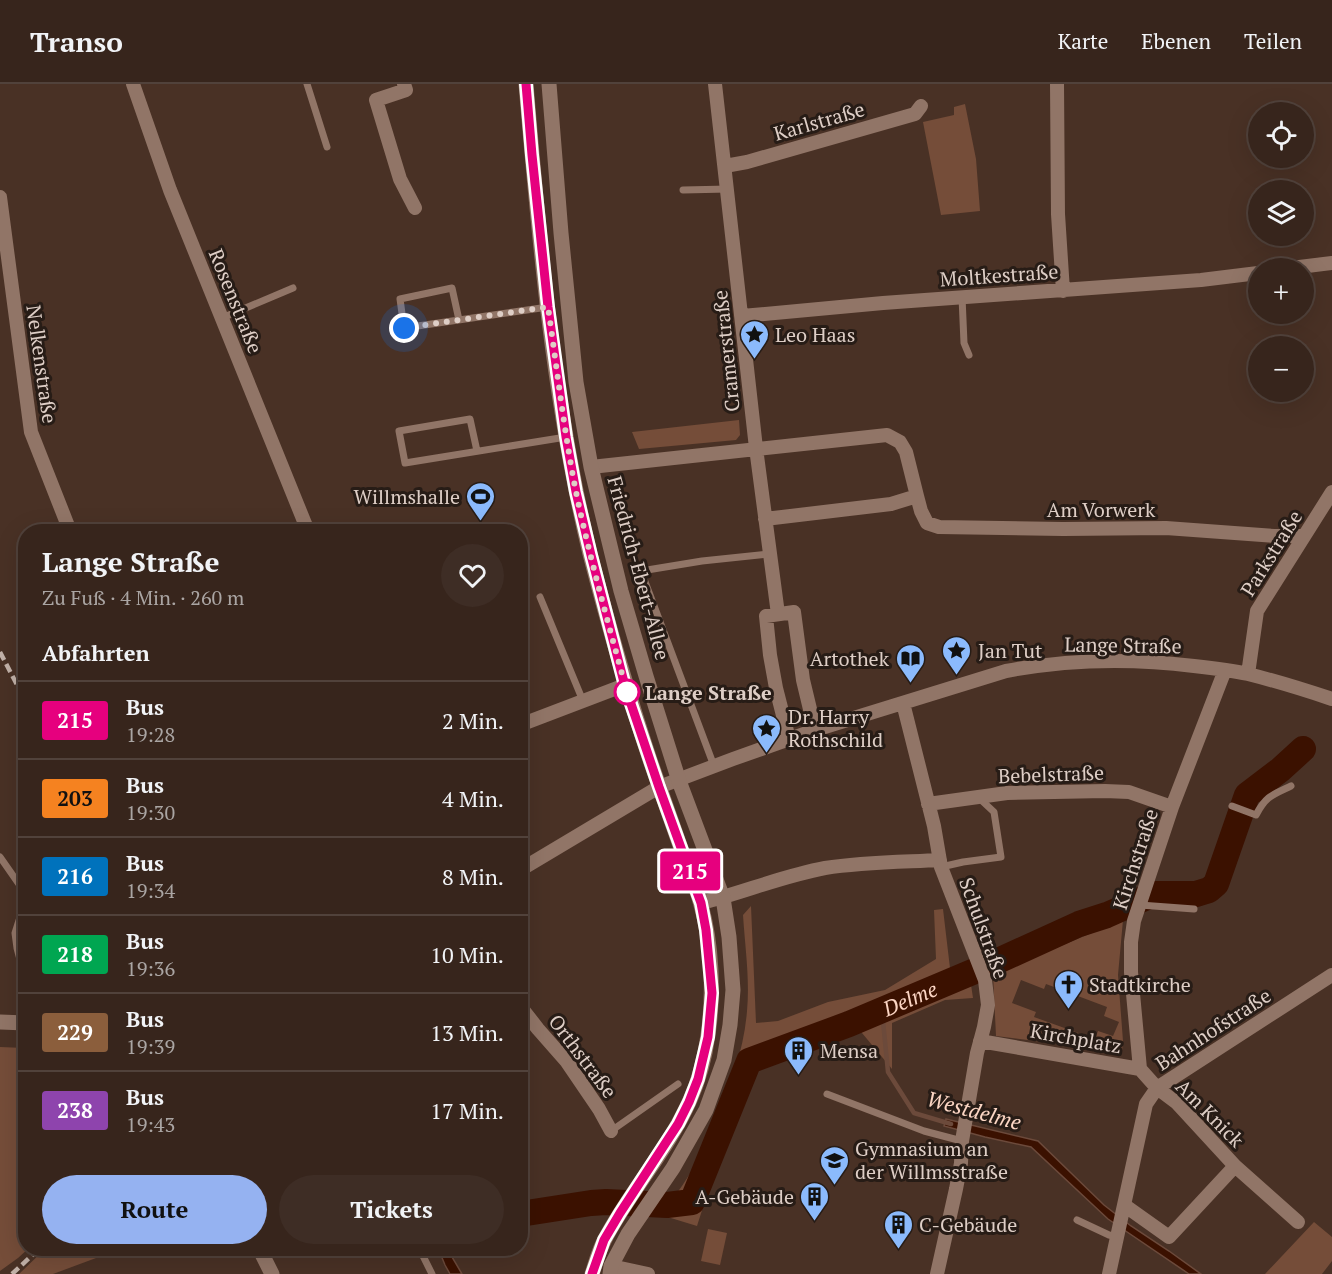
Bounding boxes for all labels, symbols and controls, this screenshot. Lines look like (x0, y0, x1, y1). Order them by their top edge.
text: Transo (30, 23, 123, 60)
text: Karte (1058, 27, 1108, 55)
text: Ebenen (1141, 27, 1211, 55)
text: Teilen (1244, 27, 1302, 55)
street label: Karlstraße (770, 95, 868, 147)
map controls (1248, 102, 1314, 402)
button: locate (1248, 102, 1314, 168)
button: layers (1248, 180, 1314, 246)
street label: Rosenstraße (203, 245, 269, 357)
street label: Moltkestraße (939, 257, 1059, 293)
button: + (1248, 258, 1314, 324)
street label: Cramerstraße (706, 289, 746, 413)
street label: Nelkenstraße (20, 303, 64, 425)
your location (389, 313, 419, 343)
place icon: Leo Haas (738, 318, 770, 360)
place label: Leo Haas (775, 321, 855, 348)
button: − (1248, 336, 1314, 402)
street label: Friedrich-Ebert-Allee (601, 473, 677, 663)
sports icon: Willmshalle (465, 480, 497, 522)
place label: Willmshalle (353, 483, 460, 510)
street label: Am Vorwerk (1047, 496, 1156, 523)
street label: Parkstraße (1234, 505, 1308, 601)
text: Lange Straße (42, 543, 219, 580)
button: heart (441, 544, 504, 607)
text: Zu Fuß · 4 Min. · 260 m (42, 584, 244, 611)
street label: Lange Straße (1064, 630, 1182, 660)
place icon: Jan Tut (941, 634, 973, 676)
place label: Jan Tut (978, 637, 1043, 664)
text: Abfahrten (42, 638, 150, 667)
library icon: Artothek (894, 642, 926, 684)
place label: Artothek (810, 645, 890, 672)
marker: Lange Straße (614, 679, 640, 705)
place label: Lange Straße (645, 679, 772, 706)
text: Bus (126, 692, 164, 721)
place label: Dr. Harry Rothschild (788, 703, 883, 753)
text: 215 (57, 706, 93, 734)
text: 2 Min. (442, 706, 504, 735)
place icon: Dr. Harry Rothschild (751, 712, 783, 754)
text: 19:28 (126, 721, 175, 748)
street label: Bebelstraße (998, 759, 1104, 789)
text: Bus (126, 770, 164, 799)
text: 203 (57, 784, 93, 812)
text: 4 Min. (442, 784, 504, 813)
text: 19:30 (126, 799, 175, 826)
street label: Kirchstraße (1106, 805, 1164, 913)
text: Bus (126, 848, 164, 877)
line badge: 215 (656, 852, 724, 890)
text: 215 (672, 857, 708, 885)
text: 216 (57, 862, 93, 890)
text: 8 Min. (442, 862, 504, 891)
street label: Schulstraße (953, 874, 1015, 982)
text: 19:34 (126, 877, 175, 904)
text: Bus (126, 926, 164, 955)
text: 218 (57, 940, 93, 968)
text: 10 Min. (430, 940, 504, 969)
text: 19:36 (126, 955, 175, 982)
church icon: Stadtkirche (1052, 968, 1084, 1010)
place label: Stadtkirche (1089, 971, 1191, 998)
water label: Delme (878, 974, 942, 1023)
street label: Bahnhofstraße (1150, 982, 1276, 1076)
text: Bus (126, 1004, 164, 1033)
street label: Orthstraße (543, 1009, 623, 1103)
street label: Kirchplatz (1028, 1017, 1124, 1059)
text: 229 (57, 1018, 93, 1046)
text: 13 Min. (430, 1018, 504, 1047)
text: 19:39 (126, 1033, 175, 1060)
building icon: Mensa (783, 1034, 815, 1076)
place label: Mensa (820, 1037, 878, 1064)
street label: Am Knick (1170, 1073, 1251, 1154)
text: Bus (126, 1082, 164, 1111)
water label: Westdelme (924, 1084, 1025, 1136)
text: 238 (57, 1096, 93, 1124)
text: 17 Min. (430, 1096, 504, 1125)
text: 19:43 (126, 1111, 175, 1138)
place label: Gymnasium an der Willmsstraße (855, 1135, 1008, 1185)
school or university icon: Gymnasium an der Willmsstraße (818, 1144, 850, 1186)
button: Route (42, 1175, 267, 1244)
button: Tickets (279, 1175, 504, 1244)
building icon: A-Gebäude (799, 1180, 831, 1222)
place label: A-Gebäude (695, 1183, 794, 1210)
building icon: C-Gebäude (882, 1208, 914, 1250)
place label: C-Gebäude (919, 1211, 1017, 1238)

